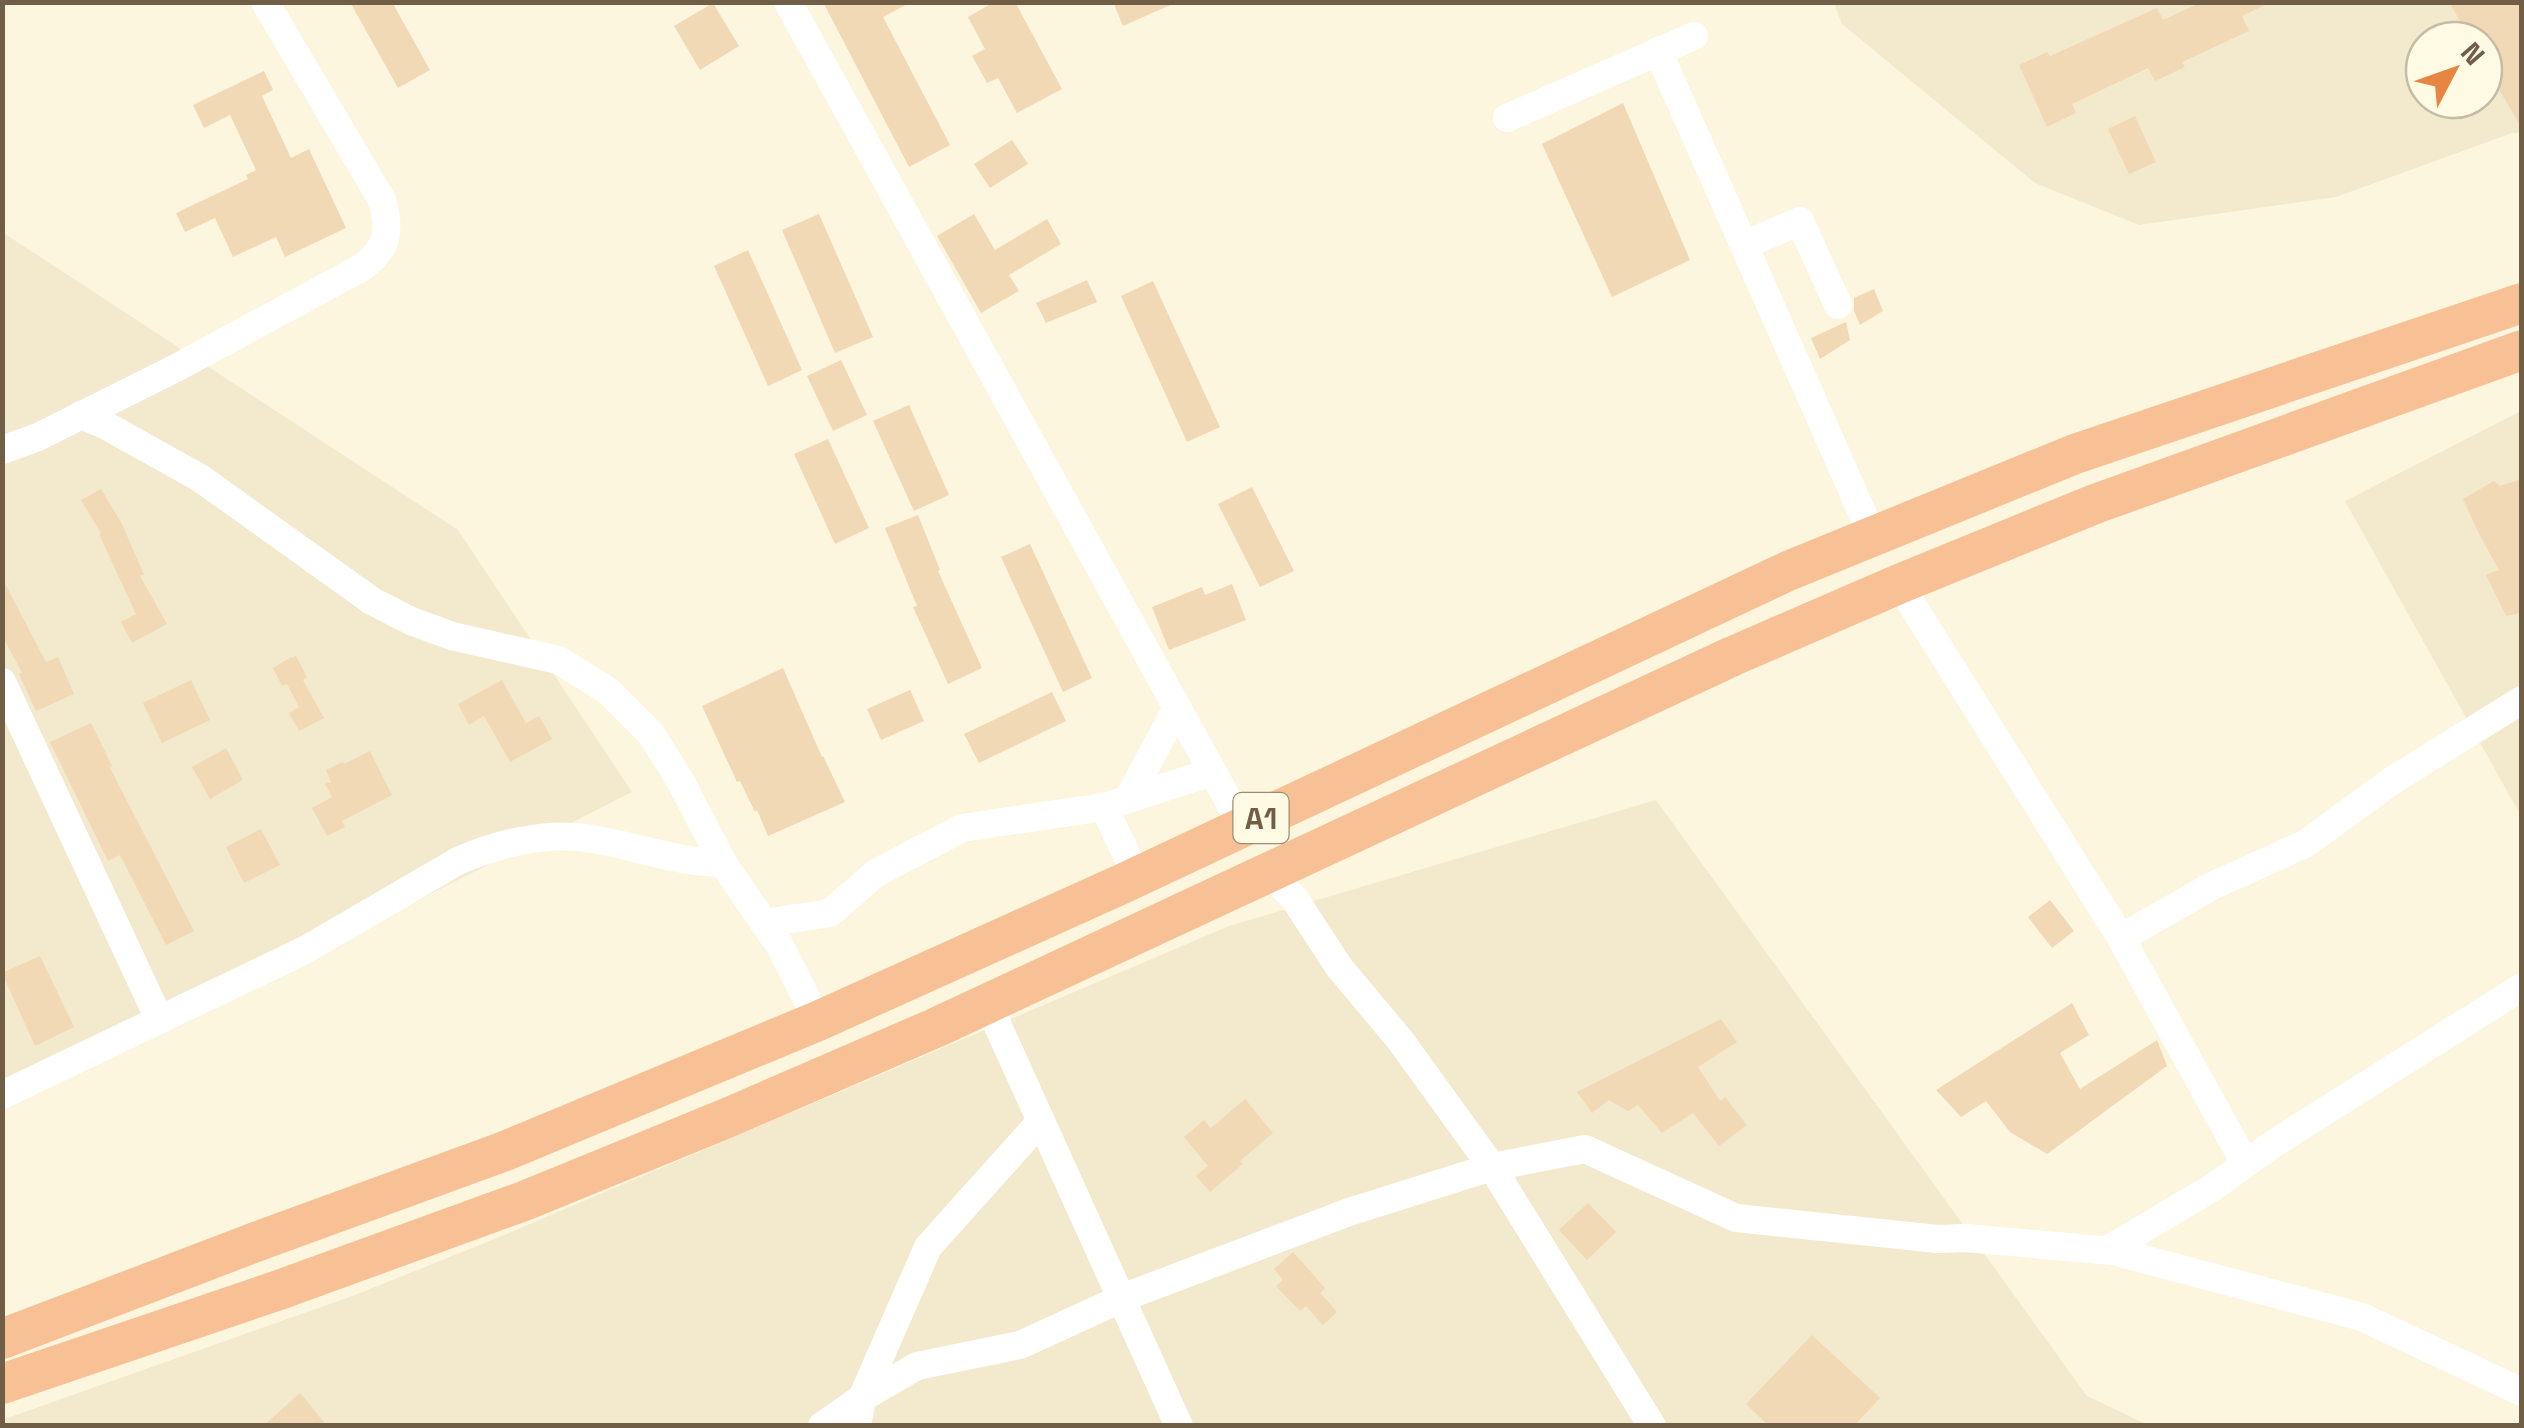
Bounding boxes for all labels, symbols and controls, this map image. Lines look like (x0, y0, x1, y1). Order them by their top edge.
north arrow (2404, 20, 2504, 120)
text: N (2453, 35, 2493, 72)
road number: A1 (1234, 793, 1288, 843)

